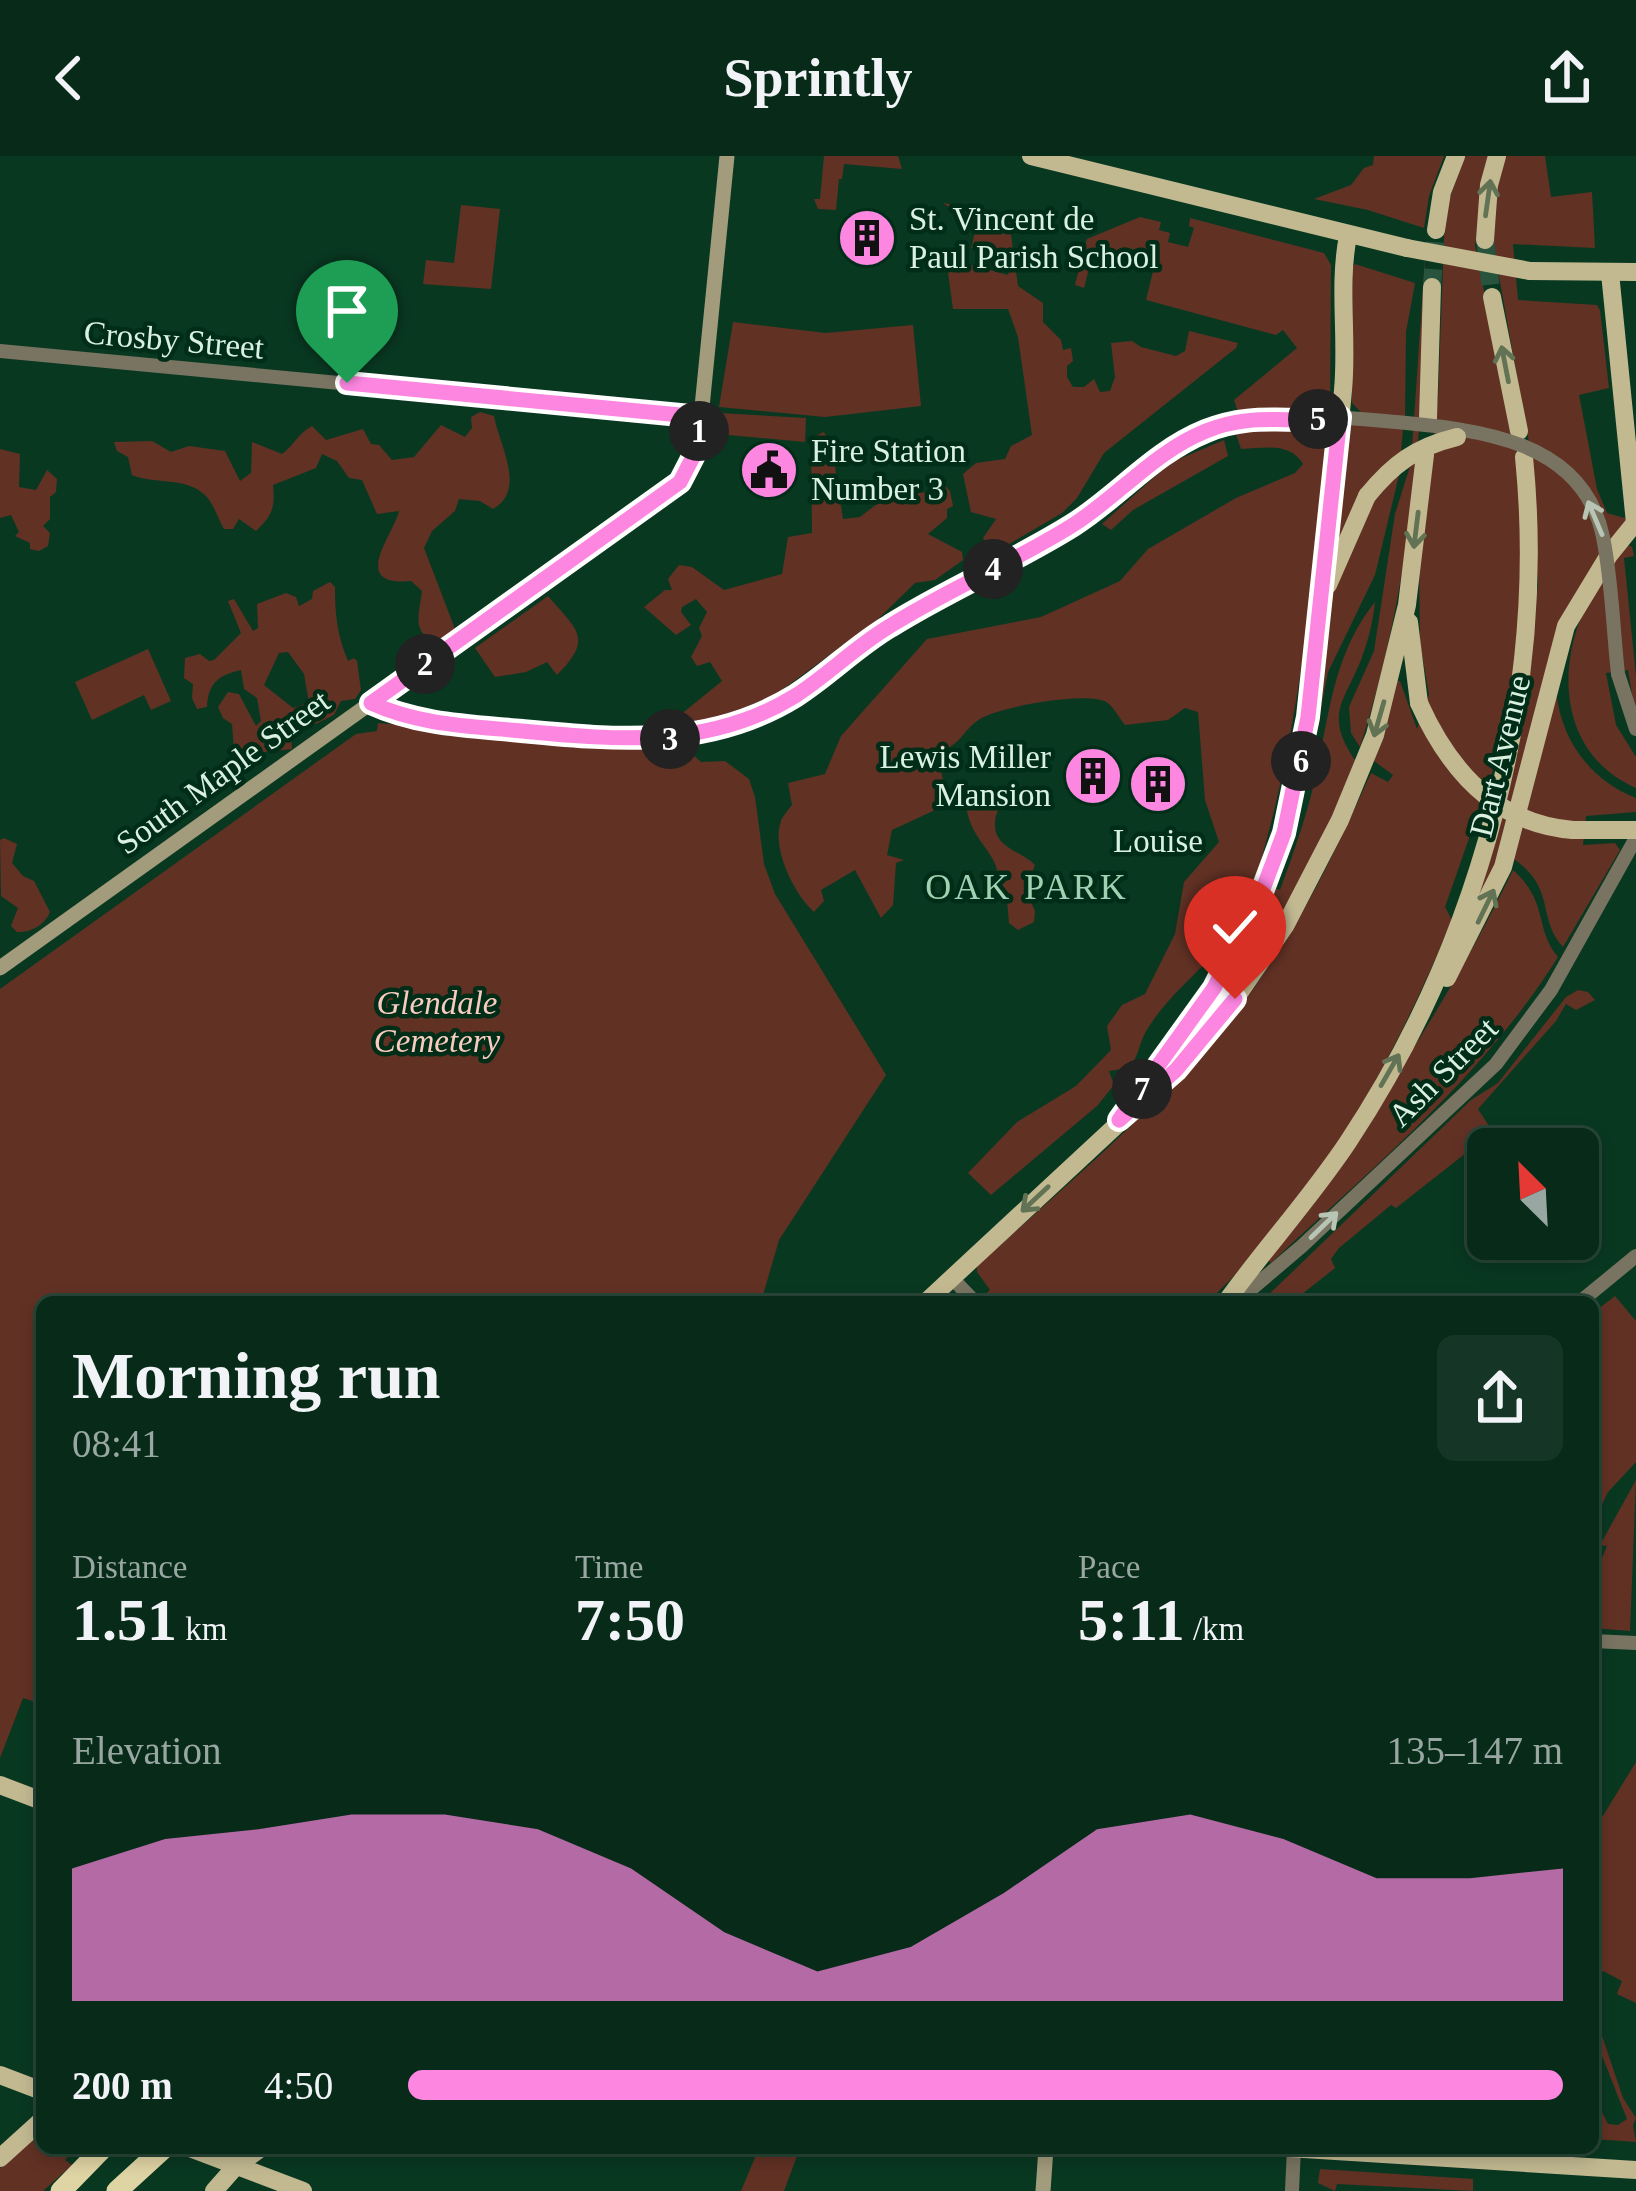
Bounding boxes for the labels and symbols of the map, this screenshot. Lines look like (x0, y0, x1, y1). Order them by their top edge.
one-way arrow (1477, 179, 1500, 218)
place label: St. Vincent de Paul Parish School (909, 201, 1158, 275)
building icon: St. Vincent de Paul Parish School (836, 207, 898, 269)
pin (296, 260, 398, 383)
street label: Crosby Street (82, 314, 266, 366)
one-way arrow (1493, 346, 1515, 385)
pin: 5 (1288, 389, 1348, 449)
pin: 1 (669, 401, 729, 461)
place label: Fire Station Number 3 (811, 433, 966, 507)
public building icon: Fire Station Number 3 (738, 439, 800, 501)
one-way arrow (1583, 500, 1604, 537)
one-way arrow (1404, 510, 1426, 549)
pin: 4 (963, 539, 1023, 599)
pin: 2 (395, 634, 455, 694)
street label: Dart Avenue (1463, 671, 1537, 841)
street label: South Maple Street (109, 683, 337, 861)
one-way arrow (1366, 699, 1388, 737)
pin: 3 (640, 709, 700, 769)
pin: 6 (1271, 731, 1331, 791)
place label: Lewis Miller Mansion (880, 739, 1051, 813)
building icon: Lewis Miller Mansion (1062, 745, 1124, 807)
building icon: Louise (1127, 753, 1189, 815)
place label: Louise (1113, 823, 1203, 859)
district label: OAK PARK (925, 867, 1129, 907)
pin (1184, 876, 1286, 999)
one-way arrow (1476, 889, 1498, 925)
park label: Glendale Cemetery (374, 985, 501, 1059)
street label: Ash Street (1381, 1010, 1505, 1134)
one-way arrow (1379, 1053, 1403, 1088)
pin: 7 (1112, 1059, 1172, 1119)
north arrow (1467, 1128, 1599, 1260)
one-way arrow (1021, 1185, 1051, 1212)
one-way arrow (1308, 1211, 1338, 1239)

